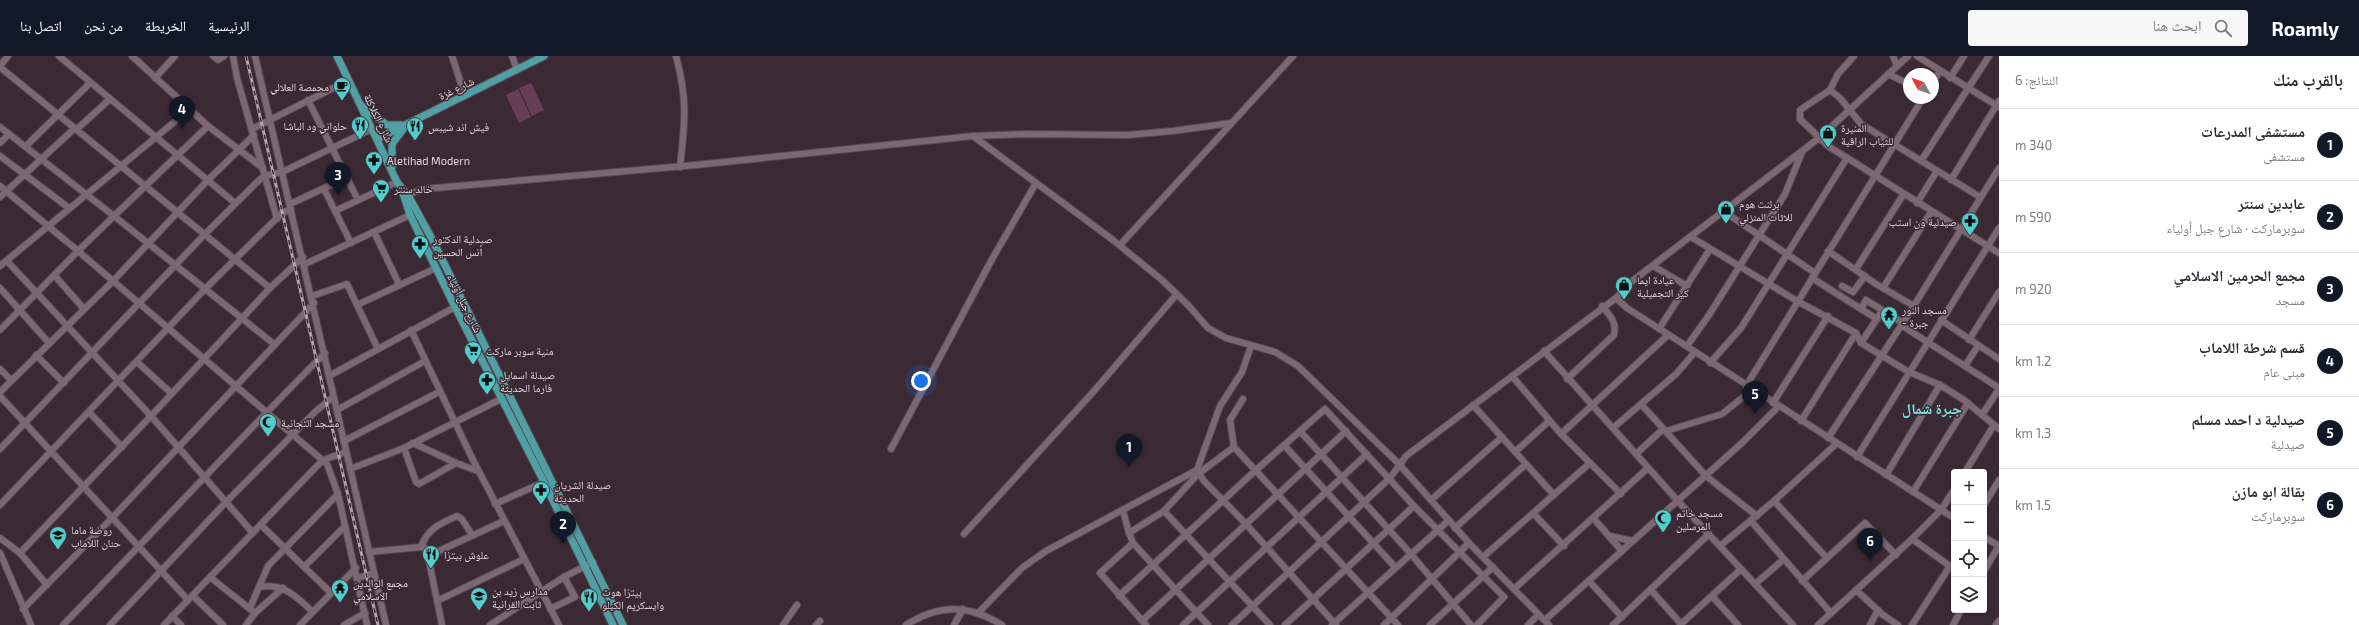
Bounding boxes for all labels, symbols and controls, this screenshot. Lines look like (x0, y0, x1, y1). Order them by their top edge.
search box (1968, 10, 2248, 46)
text: ابحث هنا (2152, 16, 2202, 34)
text: اتصل بنا (20, 17, 62, 34)
text: من نحن (84, 17, 123, 34)
text: الخريطة (145, 17, 186, 34)
text: الرئيسية (208, 17, 250, 34)
icon: search (2212, 17, 2234, 39)
text: Roamly (2272, 17, 2339, 40)
north arrow (1903, 68, 1939, 104)
text: بالقرب منك (2273, 69, 2343, 89)
text: النتائج: 6 (2015, 72, 2058, 88)
street label: شارع غزة (436, 74, 476, 103)
cafe icon: محمصة العلالي (332, 76, 352, 101)
place label: محمصة العلالي (270, 80, 329, 95)
street label: شارع الكلاكلة (361, 92, 396, 145)
pin: 4 (169, 96, 195, 129)
restaurant icon: حلواني ود الباشا (350, 115, 370, 140)
restaurant icon: فيش اند شيبس (405, 116, 425, 141)
place label: حلواني ود الباشا (283, 119, 347, 134)
place label: فيش اند شيبس (428, 120, 490, 134)
place label: المنيرة للثياب الراقية (1841, 121, 1893, 147)
text: مستشفى المدرعات (2201, 122, 2305, 140)
shop icon: المنيرة للثياب الراقية (1818, 123, 1838, 148)
text: 340 m (2015, 137, 2052, 153)
text: 1 (2327, 137, 2333, 153)
text: مستشفى (2263, 148, 2305, 164)
pharmacy icon: Aletihad Modern (364, 150, 384, 175)
place label: Aletihad Modern (387, 154, 470, 167)
pin: 3 (325, 162, 351, 195)
supermarket icon: خالد سنتر (371, 178, 391, 203)
place label: خالد سنتر (393, 182, 433, 195)
text: عابدين سنتر (2238, 194, 2305, 212)
place label: برلنت هوم للاثاث المنزلي (1739, 197, 1793, 225)
shop icon: برلنت هوم للاثاث المنزلي (1716, 199, 1736, 224)
text: 590 m (2015, 209, 2052, 225)
text: 2 (2326, 209, 2334, 225)
pharmacy icon: صيدلية ون استب (1960, 211, 1980, 236)
place label: صيدلية ون استب (1889, 215, 1957, 229)
text: سوبرماركت · شارع جبل أولياء (2167, 220, 2305, 236)
place label: صيدلية الدكتور أنس الحسين (432, 232, 493, 259)
pharmacy icon: صيدلية الدكتور أنس الحسين (410, 234, 430, 259)
text: مجمع الحرمين الاسلامي (2174, 266, 2305, 284)
street label: شارع جبل أولياء (444, 271, 485, 335)
place label: عيادة ايما كير التجميلية (1637, 273, 1689, 299)
shop icon: عيادة ايما كير التجميلية (1614, 275, 1634, 300)
text: 920 m (2015, 281, 2052, 297)
text: 3 (2326, 281, 2334, 297)
text: مسجد (2276, 292, 2305, 308)
place label: مسجد النور - جبرة (1901, 303, 1947, 329)
temple icon: مسجد النور - جبرة (1879, 305, 1899, 330)
text: قسم شرطة اللاماب (2199, 338, 2305, 356)
supermarket icon: منية سوبر ماركت (463, 340, 483, 365)
place label: منية سوبر ماركت (486, 344, 554, 357)
text: 1.2 km (2015, 353, 2051, 369)
text: 4 (2326, 353, 2334, 369)
text: مبنى عام (2263, 364, 2305, 380)
place label: صيدلة اسمايل فارما الحديثة (500, 368, 555, 394)
pharmacy icon: صيدلة اسمايل فارما الحديثة (477, 370, 497, 395)
your location (911, 371, 931, 391)
pin: 5 (1742, 381, 1768, 414)
district label: جبرة شمال (1902, 399, 1962, 418)
text: صيدلية د احمد مسلم (2191, 410, 2305, 428)
mosque icon: مسجد التجانية (258, 412, 278, 437)
place label: مسجد التجانية (281, 416, 339, 429)
text: 1.3 km (2015, 425, 2051, 441)
text: 5 (2326, 425, 2334, 441)
pin: 1 (1116, 434, 1142, 467)
text: صيدلية (2271, 436, 2305, 452)
map controls (1951, 469, 1987, 613)
button: + (1951, 469, 1987, 505)
place label: صيدلة الشريان الحديثة (554, 478, 611, 504)
pharmacy icon: صيدلة الشريان الحديثة (531, 480, 551, 505)
text: بقالة ابو مازن (2232, 482, 2305, 500)
text: 1.5 km (2015, 497, 2051, 513)
text: 6 (2326, 497, 2334, 513)
button: − (1951, 505, 1987, 541)
place label: مسجد خاتم المرسلين (1676, 506, 1723, 533)
mosque icon: مسجد خاتم المرسلين (1653, 508, 1673, 533)
text: سوبرماركت (2251, 508, 2305, 524)
pin: 2 (550, 511, 576, 544)
place label: روضة ماما حنان اللاماب (71, 523, 121, 550)
school or university icon: روضة ماما حنان اللاماب (48, 525, 68, 550)
pin: 6 (1857, 528, 1883, 561)
button: locate (1951, 541, 1987, 577)
restaurant icon: علوش بيتزا (421, 544, 441, 569)
place label: علوش بيتزا (444, 548, 489, 562)
place label: مجمع الوالدين الاسلامي (353, 576, 408, 604)
button: layers (1951, 577, 1987, 613)
temple icon: مجمع الوالدين الاسلامي (330, 578, 350, 603)
place label: مدارس زيد بن ثابت القرانية (492, 584, 548, 610)
place label: بيتزا هوت وايسكريم الكيلو (602, 585, 664, 613)
school or university icon: مدارس زيد بن ثابت القرانية (469, 586, 489, 611)
restaurant icon: بيتزا هوت وايسكريم الكيلو (579, 587, 599, 612)

